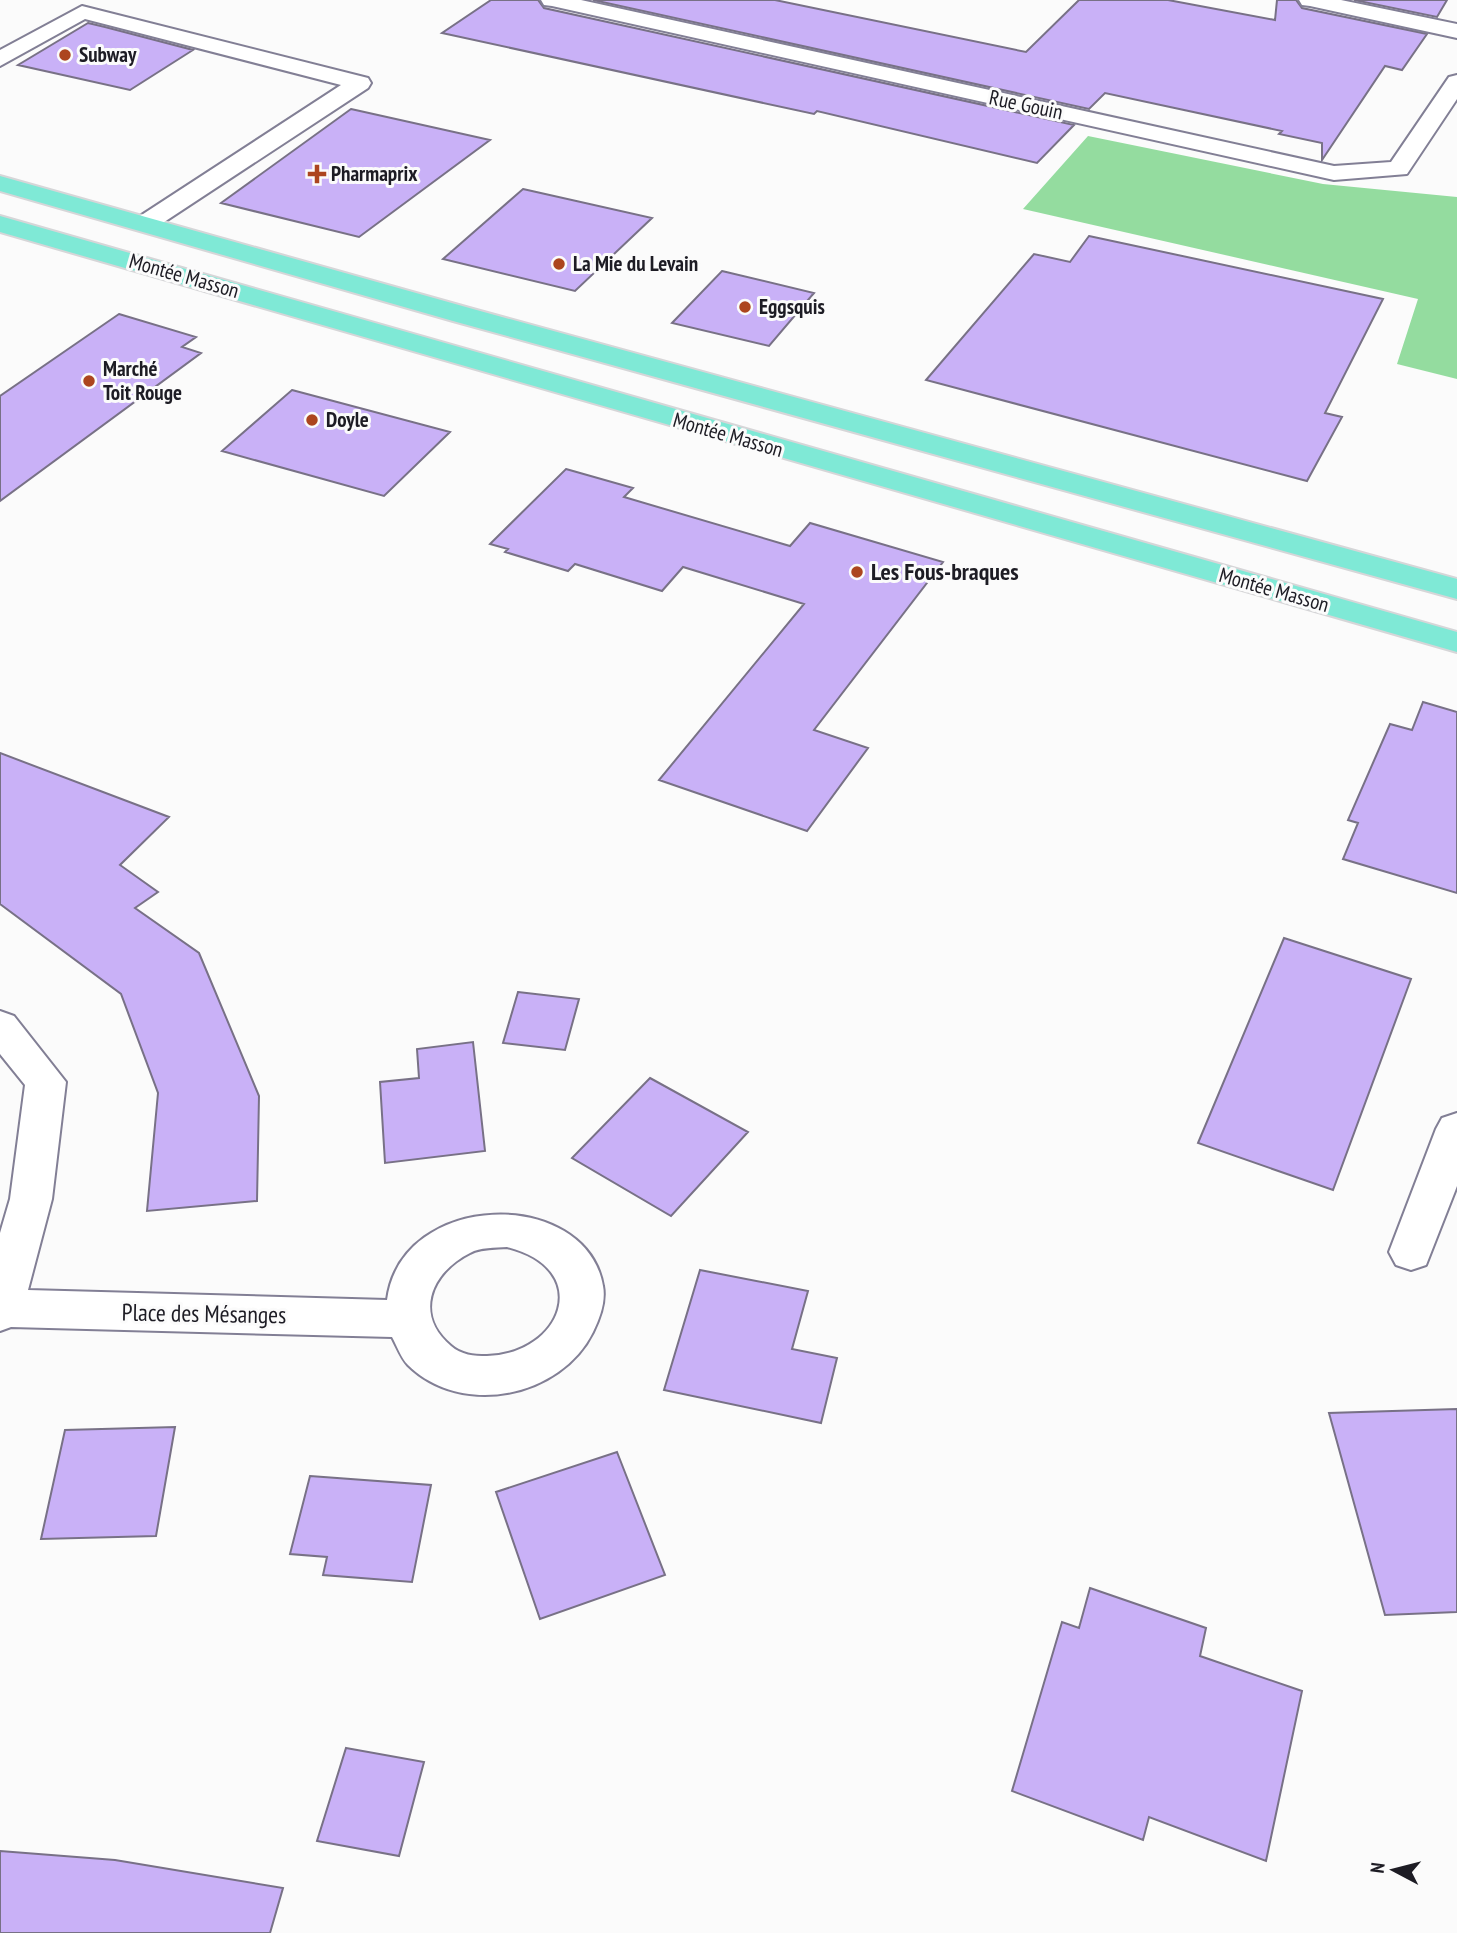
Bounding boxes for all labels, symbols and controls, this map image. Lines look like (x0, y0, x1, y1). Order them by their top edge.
place label: Subway (79, 41, 137, 68)
marker: Subway (57, 47, 73, 63)
street label: Rue Gouin (987, 84, 1065, 125)
place label: Pharmaprix (331, 160, 418, 187)
marker: Pharmaprix (309, 166, 325, 182)
street label: Montée Masson (126, 247, 242, 304)
place label: La Mie du Levain (573, 250, 698, 277)
marker: La Mie du Levain (551, 256, 567, 272)
place label: Eggsquis (759, 293, 825, 320)
marker: Eggsquis (737, 299, 753, 315)
place label: Marché Toit Rouge (103, 355, 182, 406)
marker: Marché Toit Rouge (81, 373, 97, 389)
place label: Doyle (326, 406, 369, 433)
street label: Montée Masson (670, 406, 786, 463)
marker: Doyle (304, 412, 320, 428)
place label: Les Fous-braques (871, 556, 1019, 587)
street label: Montée Masson (1216, 561, 1332, 618)
marker: Les Fous-braques (849, 564, 865, 580)
street label: Place des Mésanges (122, 1297, 287, 1330)
north arrow (1359, 1835, 1429, 1905)
text: N (1365, 1861, 1390, 1874)

